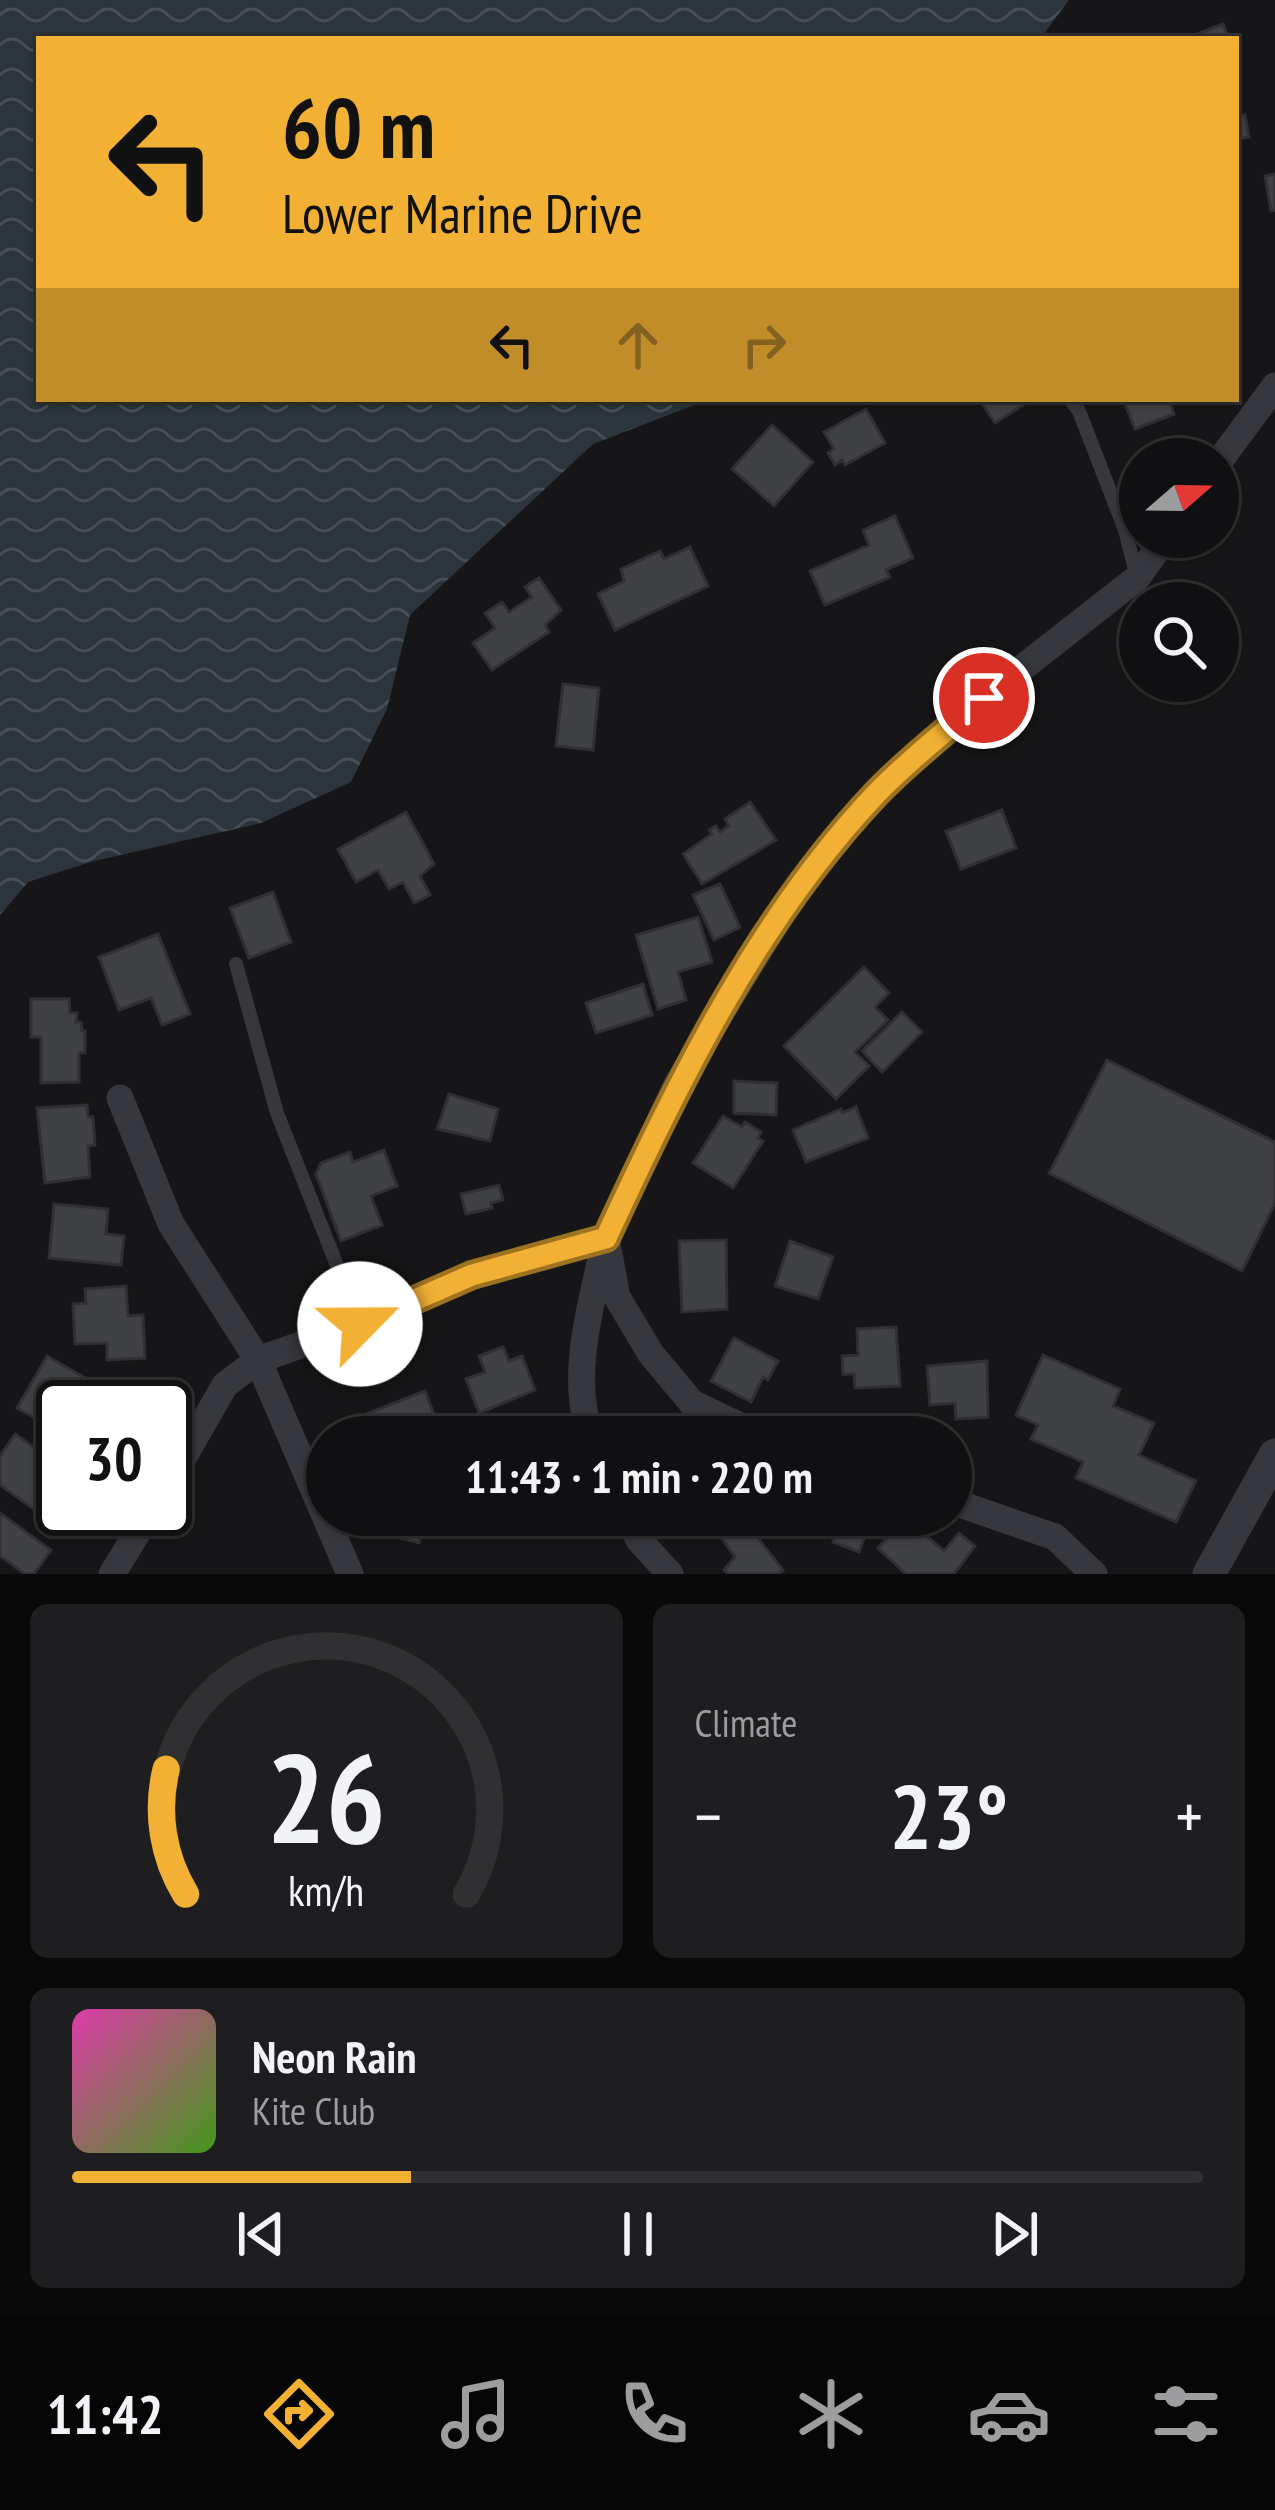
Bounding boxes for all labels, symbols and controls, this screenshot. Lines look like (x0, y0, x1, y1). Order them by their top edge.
text: 60 m (282, 72, 435, 181)
icon: left (84, 84, 240, 240)
text: Lower Marine Drive (282, 178, 643, 248)
icon: left (479, 312, 545, 378)
icon: ahead (605, 312, 671, 378)
icon: right (731, 312, 797, 378)
north arrow (1119, 438, 1239, 558)
map controls (1119, 438, 1239, 702)
button: search (1119, 582, 1239, 702)
pin (933, 647, 1035, 749)
icon: arrive (951, 665, 1017, 731)
position arrow (297, 1261, 423, 1387)
speed limit sign: 30 (36, 1380, 192, 1536)
text: 11:43 · 1 min · 220 m (465, 1447, 813, 1505)
text: Climate (695, 1697, 797, 1748)
text: 26 (267, 1716, 386, 1877)
text: 23° (889, 1757, 1008, 1874)
text: − (695, 1773, 722, 1858)
text: + (1176, 1773, 1203, 1858)
text: km/h (288, 1862, 364, 1918)
text: Neon Rain (252, 2027, 417, 2085)
text: Kite Club (252, 2085, 375, 2136)
icon: previous (228, 2201, 294, 2267)
icon: pause (605, 2201, 671, 2267)
icon: next (982, 2201, 1048, 2267)
icon: directions (257, 2372, 341, 2456)
icon: music (434, 2372, 518, 2456)
icon: phone (612, 2372, 696, 2456)
icon: climate (789, 2372, 873, 2456)
icon: car (967, 2372, 1051, 2456)
icon: filters (1144, 2372, 1228, 2456)
text: 11:42 (47, 2379, 164, 2449)

